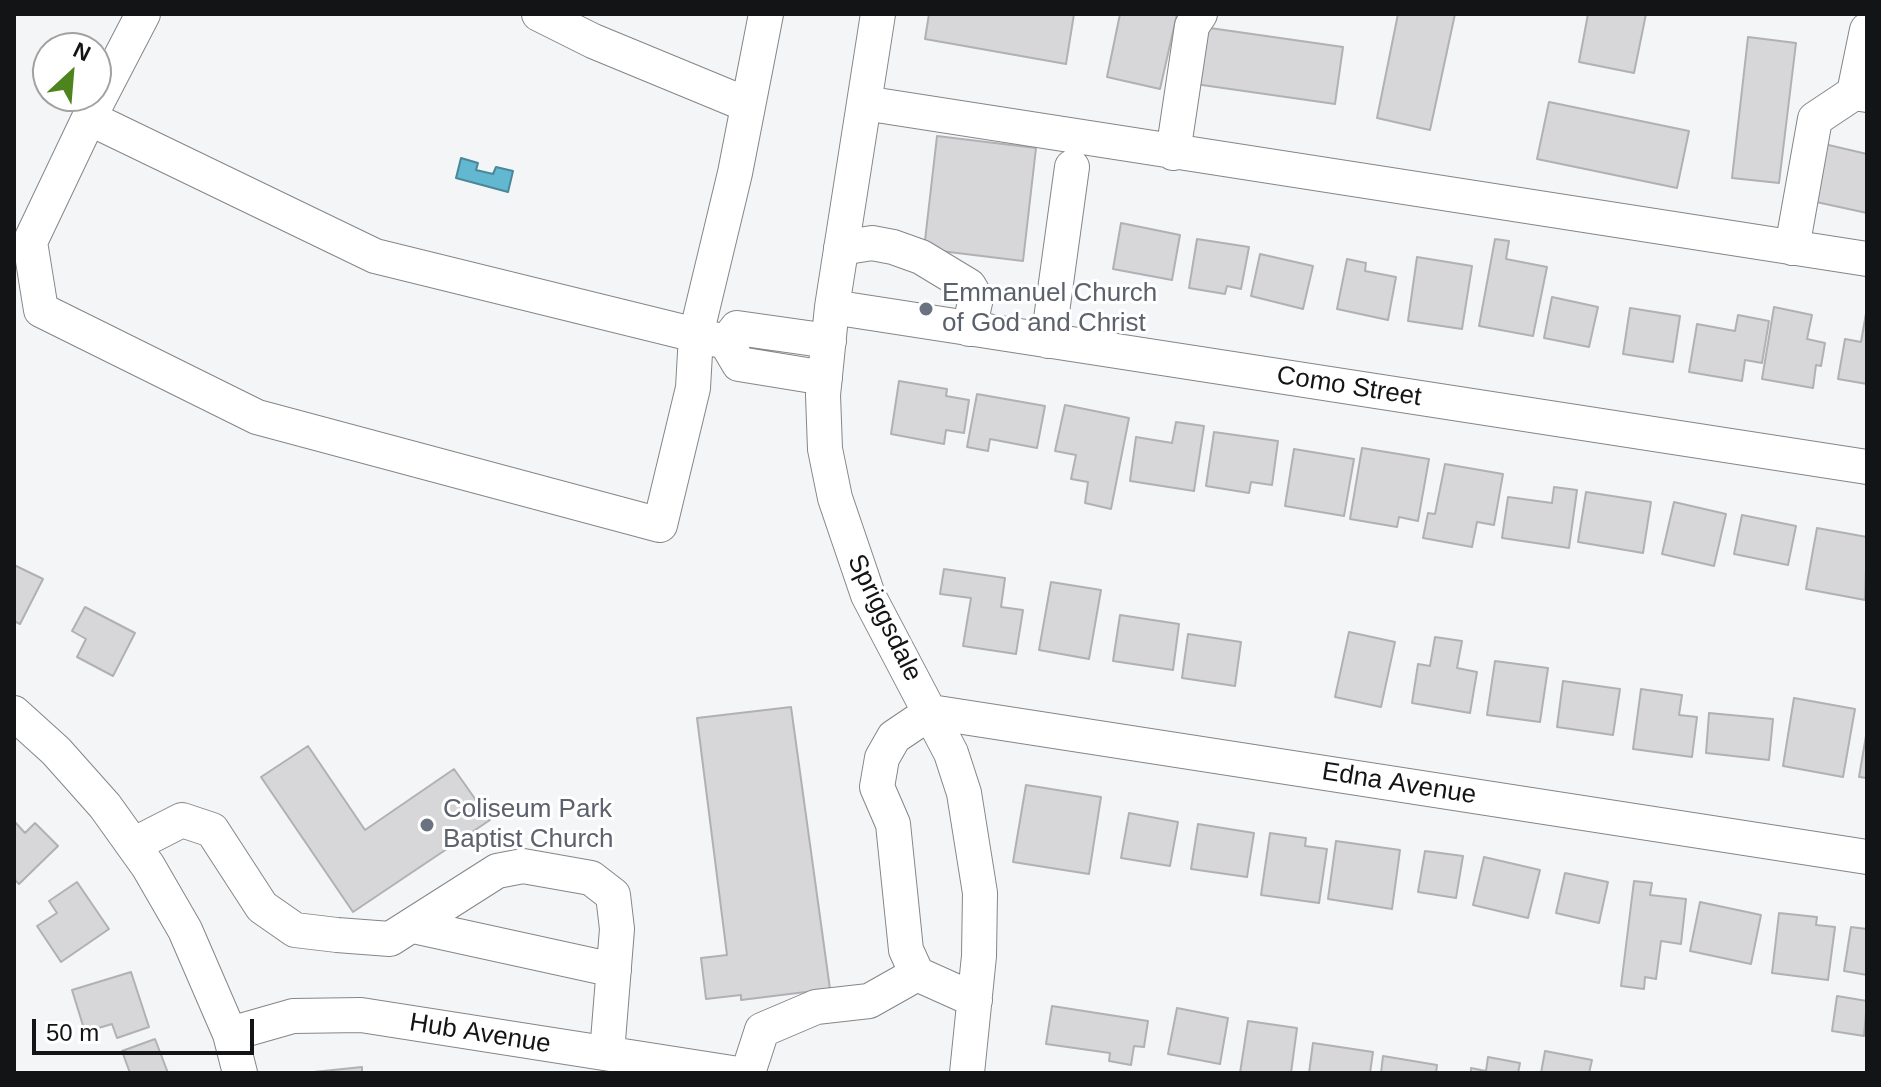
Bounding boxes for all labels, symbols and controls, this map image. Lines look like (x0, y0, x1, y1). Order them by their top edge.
north arrow (32, 32, 112, 112)
text: N (69, 37, 94, 66)
place label: Emmanuel Church of God and Christ (942, 278, 1157, 340)
marker: Emmanuel Church of God and Christ (917, 300, 935, 318)
street label: Como Street (1274, 360, 1424, 414)
street label: Spriggsdale (840, 549, 928, 687)
street label: Edna Avenue (1320, 756, 1478, 812)
place label: Coliseum Park Baptist Church (443, 794, 614, 856)
marker: Coliseum Park Baptist Church (418, 816, 436, 834)
scale bar (36, 1003, 258, 1053)
street label: Hub Avenue (407, 1007, 553, 1061)
text: 50 m (46, 1019, 99, 1046)

